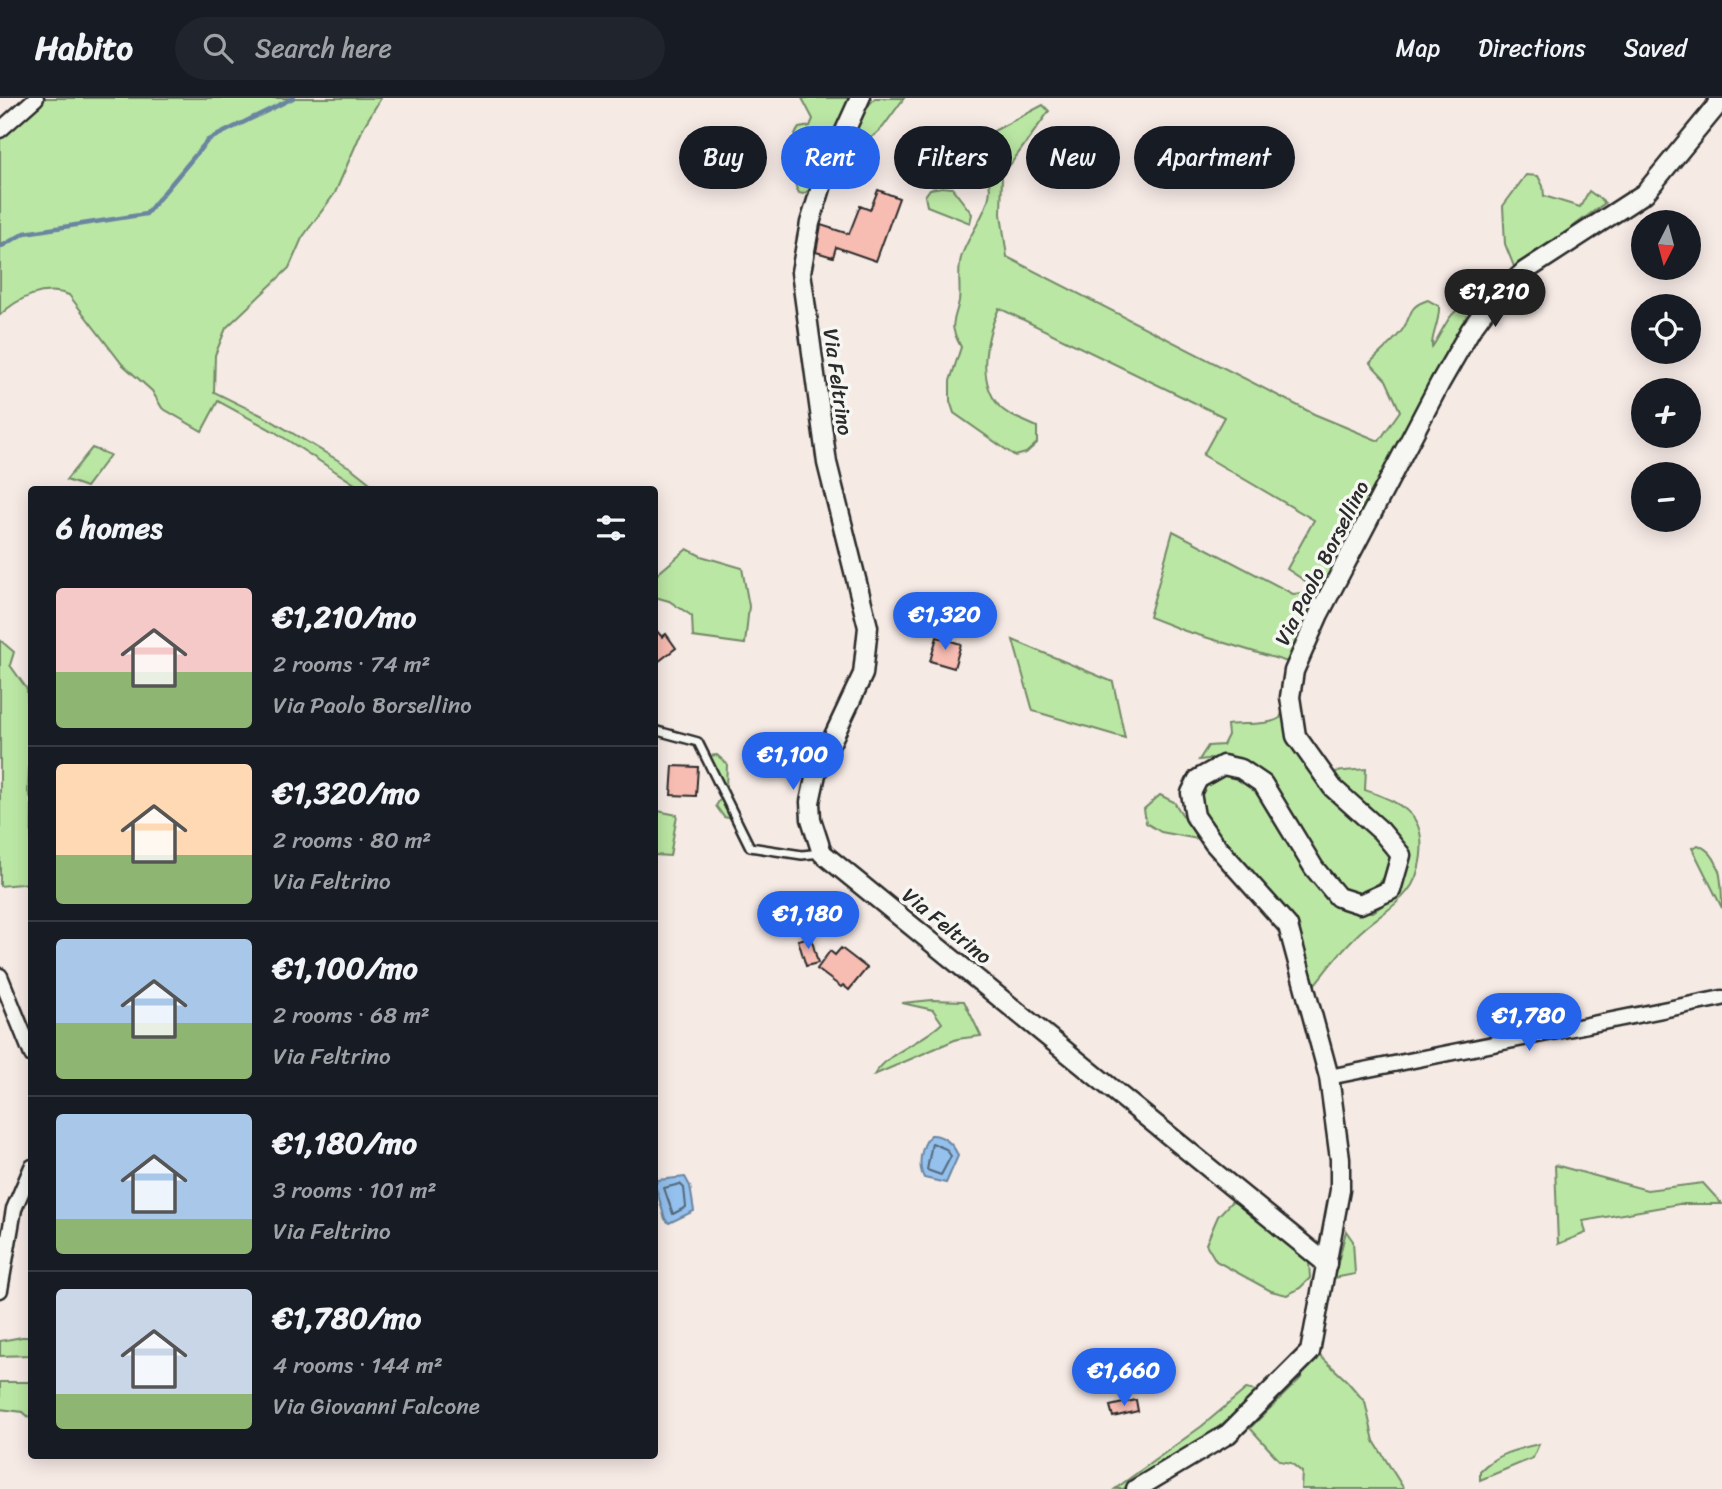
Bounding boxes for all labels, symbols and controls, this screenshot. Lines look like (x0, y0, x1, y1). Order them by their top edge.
search box (175, 17, 665, 80)
text: Habito (35, 19, 133, 77)
text: Search here (255, 25, 392, 71)
text: Map (1396, 27, 1440, 69)
text: Directions (1478, 27, 1586, 69)
text: Saved (1624, 27, 1687, 69)
icon: search (199, 29, 237, 67)
chip: Buy (679, 126, 767, 189)
chip: Rent (781, 126, 880, 189)
chip: Filters (894, 126, 1012, 189)
chip: New (1026, 126, 1120, 189)
chip: Apartment (1134, 126, 1295, 189)
north arrow (1631, 210, 1701, 280)
map controls (1631, 210, 1701, 532)
pin: €1,210 (1438, 270, 1552, 329)
text: €1,210 (1461, 271, 1530, 312)
button: locate (1631, 294, 1701, 364)
street label: Via Feltrino (812, 326, 864, 438)
button: + (1631, 378, 1701, 448)
button: − (1631, 462, 1701, 532)
street label: Via Paolo Borsellino (1264, 474, 1380, 652)
text: 6 homes (56, 501, 163, 555)
icon: filters (592, 509, 630, 547)
text: €1,210/mo (273, 590, 416, 644)
pin: €1,320 (888, 592, 1002, 652)
text: €1,320 (909, 594, 981, 635)
icon: home (112, 616, 196, 700)
text: 2 rooms · 74 m² (273, 644, 430, 685)
text: Via Paolo Borsellino (273, 685, 472, 726)
pin: €1,100 (736, 732, 850, 792)
text: €1,100 (758, 734, 828, 775)
text: €1,320/mo (273, 766, 420, 820)
icon: home (112, 792, 196, 876)
text: 2 rooms · 80 m² (273, 820, 431, 861)
text: Via Feltrino (273, 861, 391, 902)
street label: Via Feltrino (893, 877, 1001, 975)
pin: €1,180 (751, 892, 865, 951)
text: €1,180 (773, 893, 843, 934)
text: €1,100/mo (273, 941, 418, 995)
icon: home (112, 967, 196, 1051)
pin: €1,780 (1472, 993, 1586, 1053)
text: 2 rooms · 68 m² (273, 995, 430, 1036)
text: €1,780 (1493, 995, 1565, 1036)
text: Via Feltrino (273, 1036, 391, 1077)
text: €1,180/mo (273, 1116, 417, 1170)
icon: home (112, 1142, 196, 1226)
text: 3 rooms · 101 m² (273, 1170, 437, 1211)
text: Via Feltrino (273, 1211, 391, 1252)
text: €1,780/mo (273, 1291, 421, 1345)
icon: home (112, 1317, 196, 1401)
text: 4 rooms · 144 m² (273, 1345, 443, 1386)
pin: €1,660 (1067, 1348, 1181, 1408)
text: €1,660 (1088, 1350, 1160, 1391)
text: Via Giovanni Falcone (273, 1386, 480, 1427)

